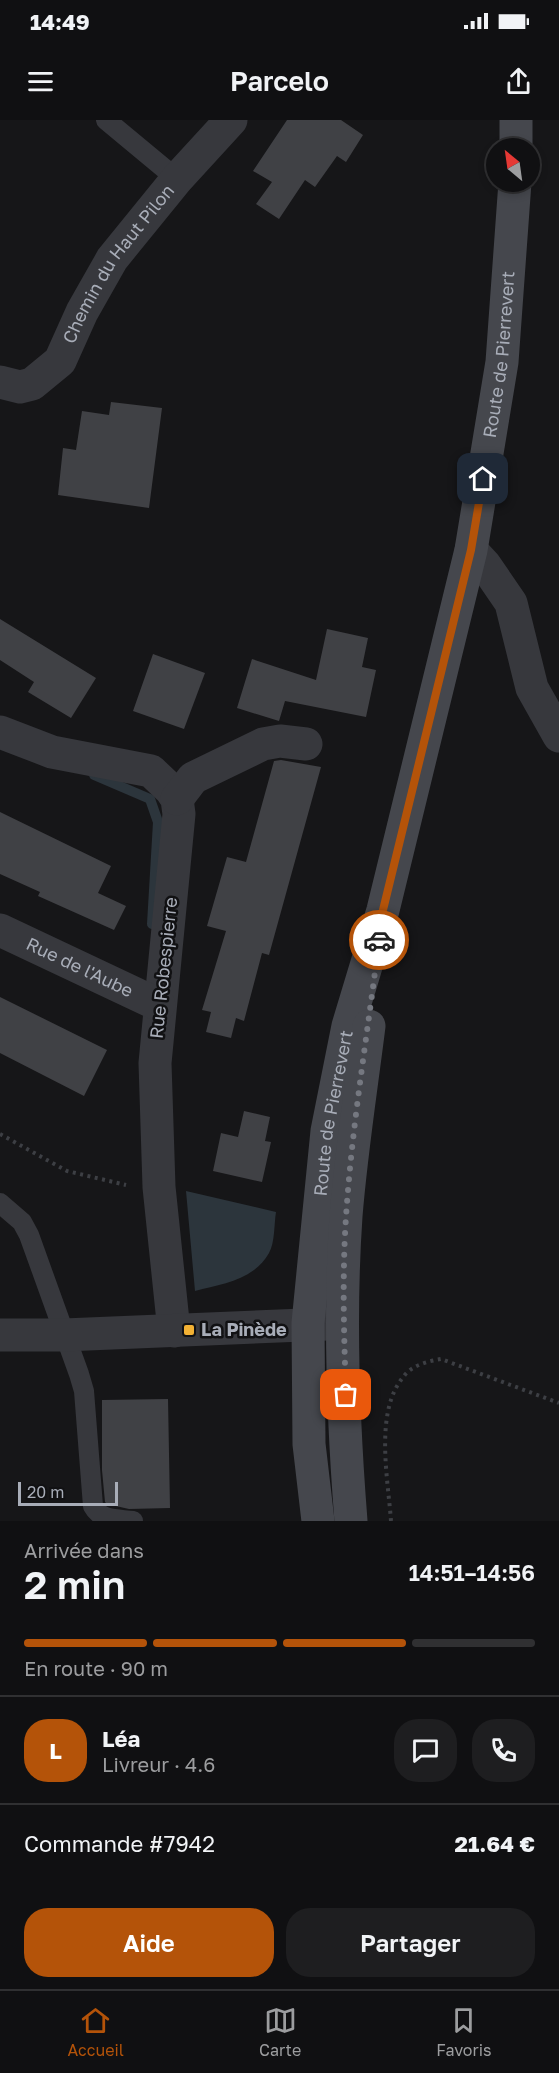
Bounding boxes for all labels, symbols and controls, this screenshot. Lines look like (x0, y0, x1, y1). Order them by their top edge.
text: 14:49 (30, 8, 90, 35)
icon: menu (24, 65, 57, 98)
text: Parcelo (230, 65, 329, 97)
icon: share (502, 65, 535, 98)
north arrow (486, 138, 540, 192)
map controls (486, 138, 540, 192)
street label: Chemin du Haut Pilon (57, 179, 178, 347)
street label: Route de Pierrevert (478, 270, 519, 439)
pin (457, 453, 508, 504)
icon: home (466, 462, 499, 495)
street label: Rue Robespierre (145, 896, 181, 1040)
courier (349, 910, 409, 970)
icon: car (363, 924, 396, 957)
street label: Rue de l'Aube (23, 932, 137, 1001)
street label: Route de Pierrevert (309, 1028, 357, 1197)
place label: La Pinède (201, 1318, 287, 1340)
marker: La Pinède (182, 1323, 196, 1337)
pin (320, 1369, 371, 1420)
icon: bag (329, 1378, 362, 1411)
scale bar (18, 1479, 118, 1506)
text: 20 m (27, 1482, 64, 1502)
text: Arrivée dans (24, 1538, 144, 1562)
text: 14:51–14:56 (409, 1559, 535, 1586)
text: 2 min (24, 1561, 125, 1608)
text: En route · 90 m (24, 1656, 168, 1680)
button: chat (394, 1719, 457, 1782)
button: phone (472, 1719, 535, 1782)
text: Léa (102, 1725, 140, 1752)
text: L (49, 1737, 62, 1764)
text: Livreur · 4.6 (102, 1752, 215, 1776)
text: Commande #7942 (24, 1830, 215, 1857)
text: 21.64 € (454, 1830, 535, 1857)
button: Aide (24, 1908, 274, 1977)
button: Partager (286, 1908, 535, 1977)
tab: Accueil (68, 2004, 124, 2060)
tab: Carte (259, 2004, 301, 2060)
tab: Favoris (436, 2004, 491, 2060)

